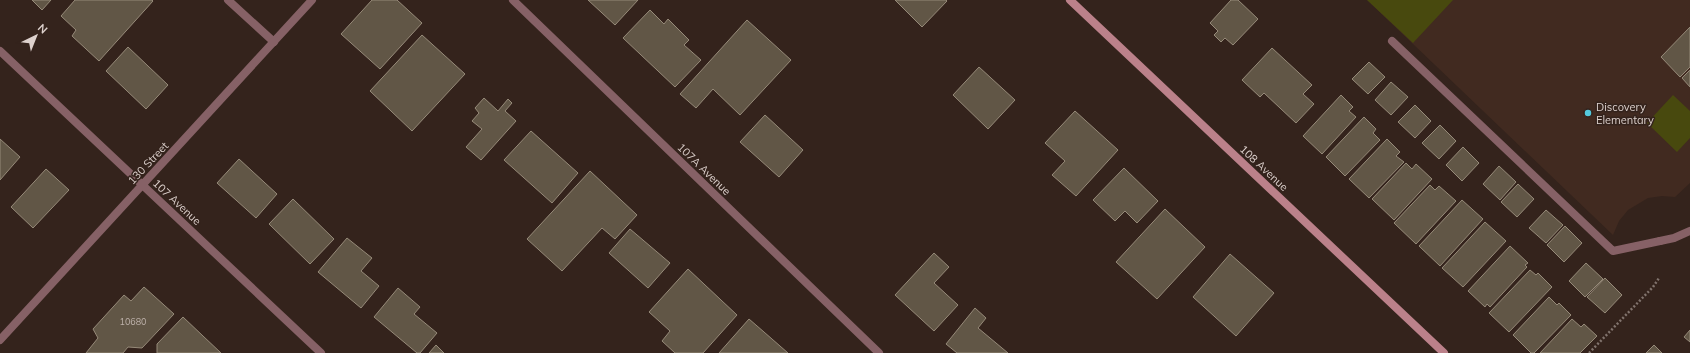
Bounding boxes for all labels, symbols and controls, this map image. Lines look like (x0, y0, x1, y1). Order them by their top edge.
north arrow (16, 16, 56, 56)
text: N (35, 21, 51, 37)
place label: Discovery Elementary (1596, 100, 1654, 127)
marker: Discovery Elementary (1583, 108, 1593, 118)
street label: 130 Street (125, 139, 171, 187)
street label: 107A Avenue (674, 140, 734, 198)
street label: 108 Avenue (1237, 142, 1291, 194)
street label: 107 Avenue (150, 176, 204, 228)
house number: 10680 (119, 316, 147, 327)

